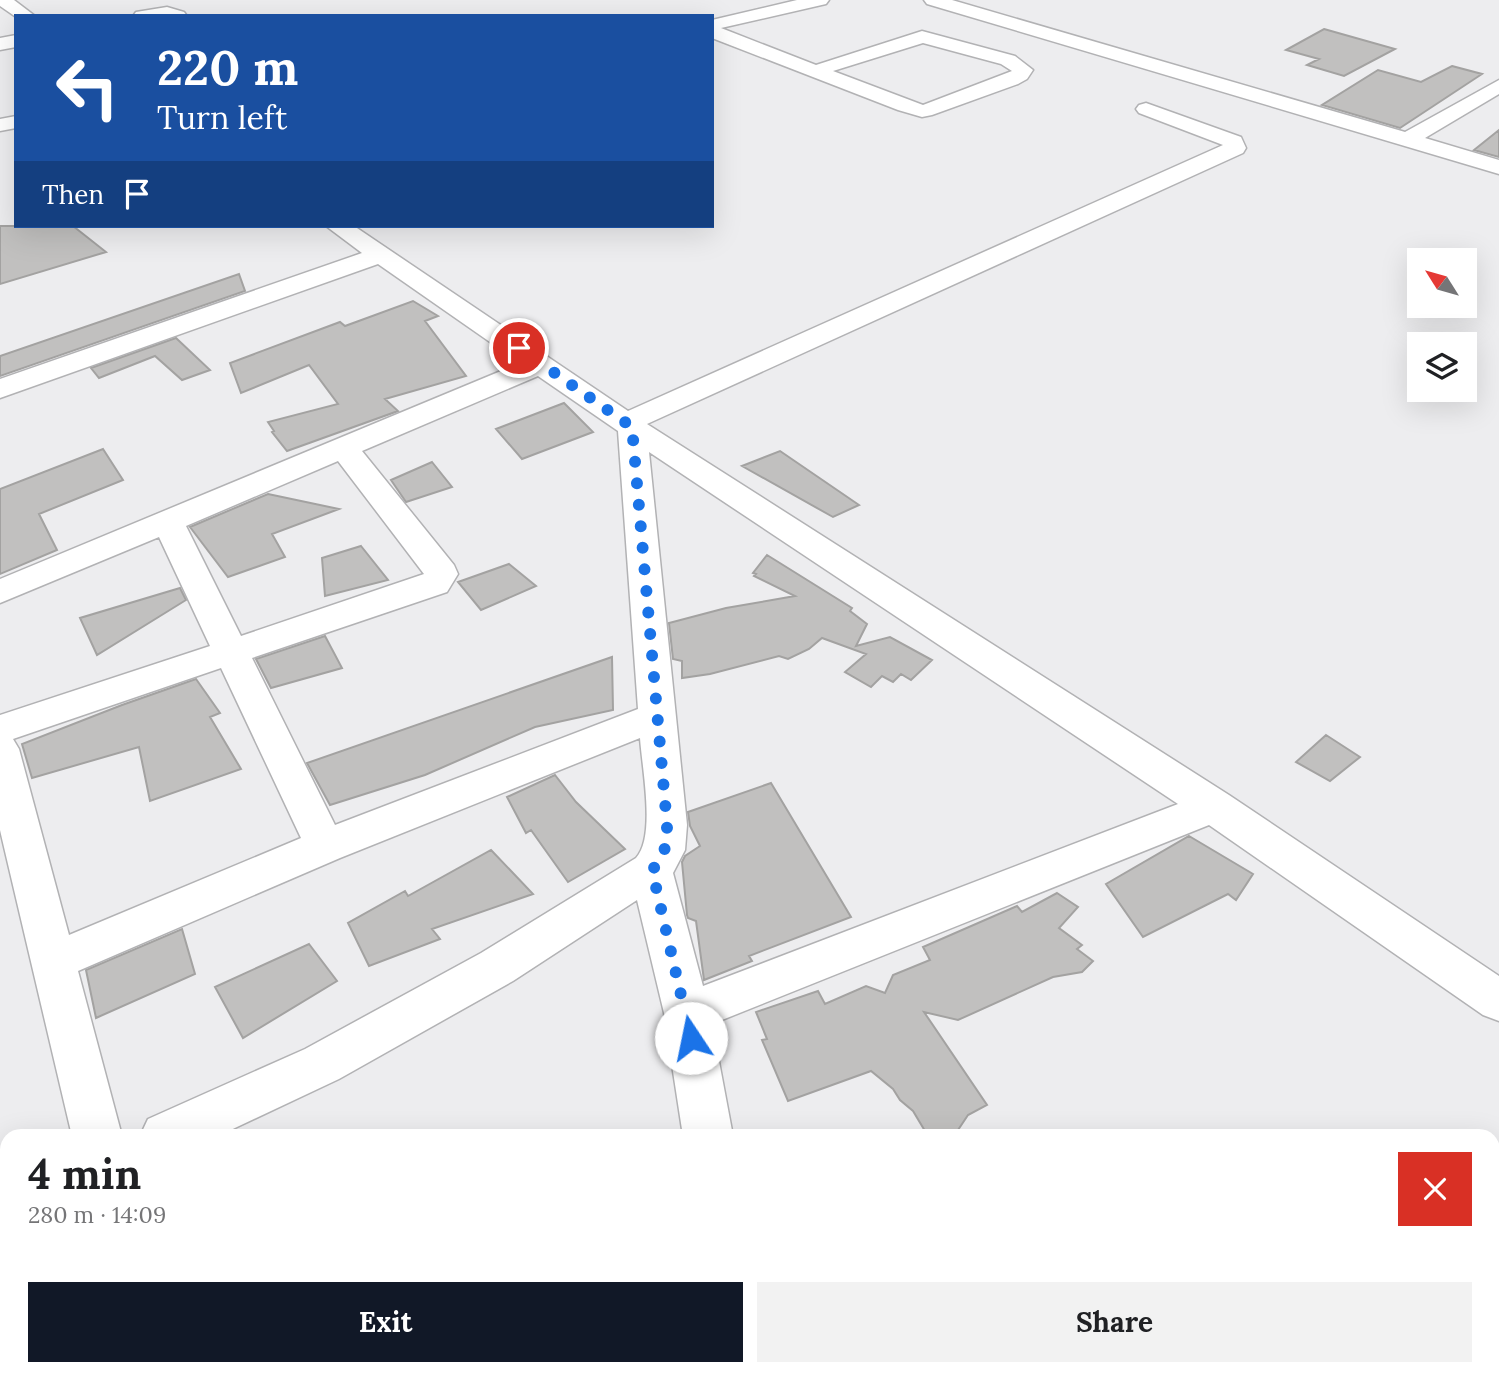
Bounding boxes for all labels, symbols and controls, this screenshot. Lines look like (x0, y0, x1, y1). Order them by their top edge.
text: 220 m (157, 36, 298, 98)
icon: left (42, 42, 133, 133)
text: Turn left (157, 97, 287, 138)
icon: arrive (118, 175, 156, 213)
text: Then (42, 178, 104, 211)
north arrow (1407, 248, 1477, 318)
map controls (1407, 248, 1477, 402)
pin (489, 318, 549, 378)
icon: arrive (500, 329, 538, 367)
button: layers (1407, 332, 1477, 402)
position arrow (654, 1001, 728, 1075)
text: 4 min (28, 1147, 141, 1201)
button: close (1398, 1152, 1472, 1226)
text: 280 m · 14:09 (28, 1200, 166, 1229)
button: Exit (28, 1282, 743, 1362)
button: Share (757, 1282, 1472, 1362)

